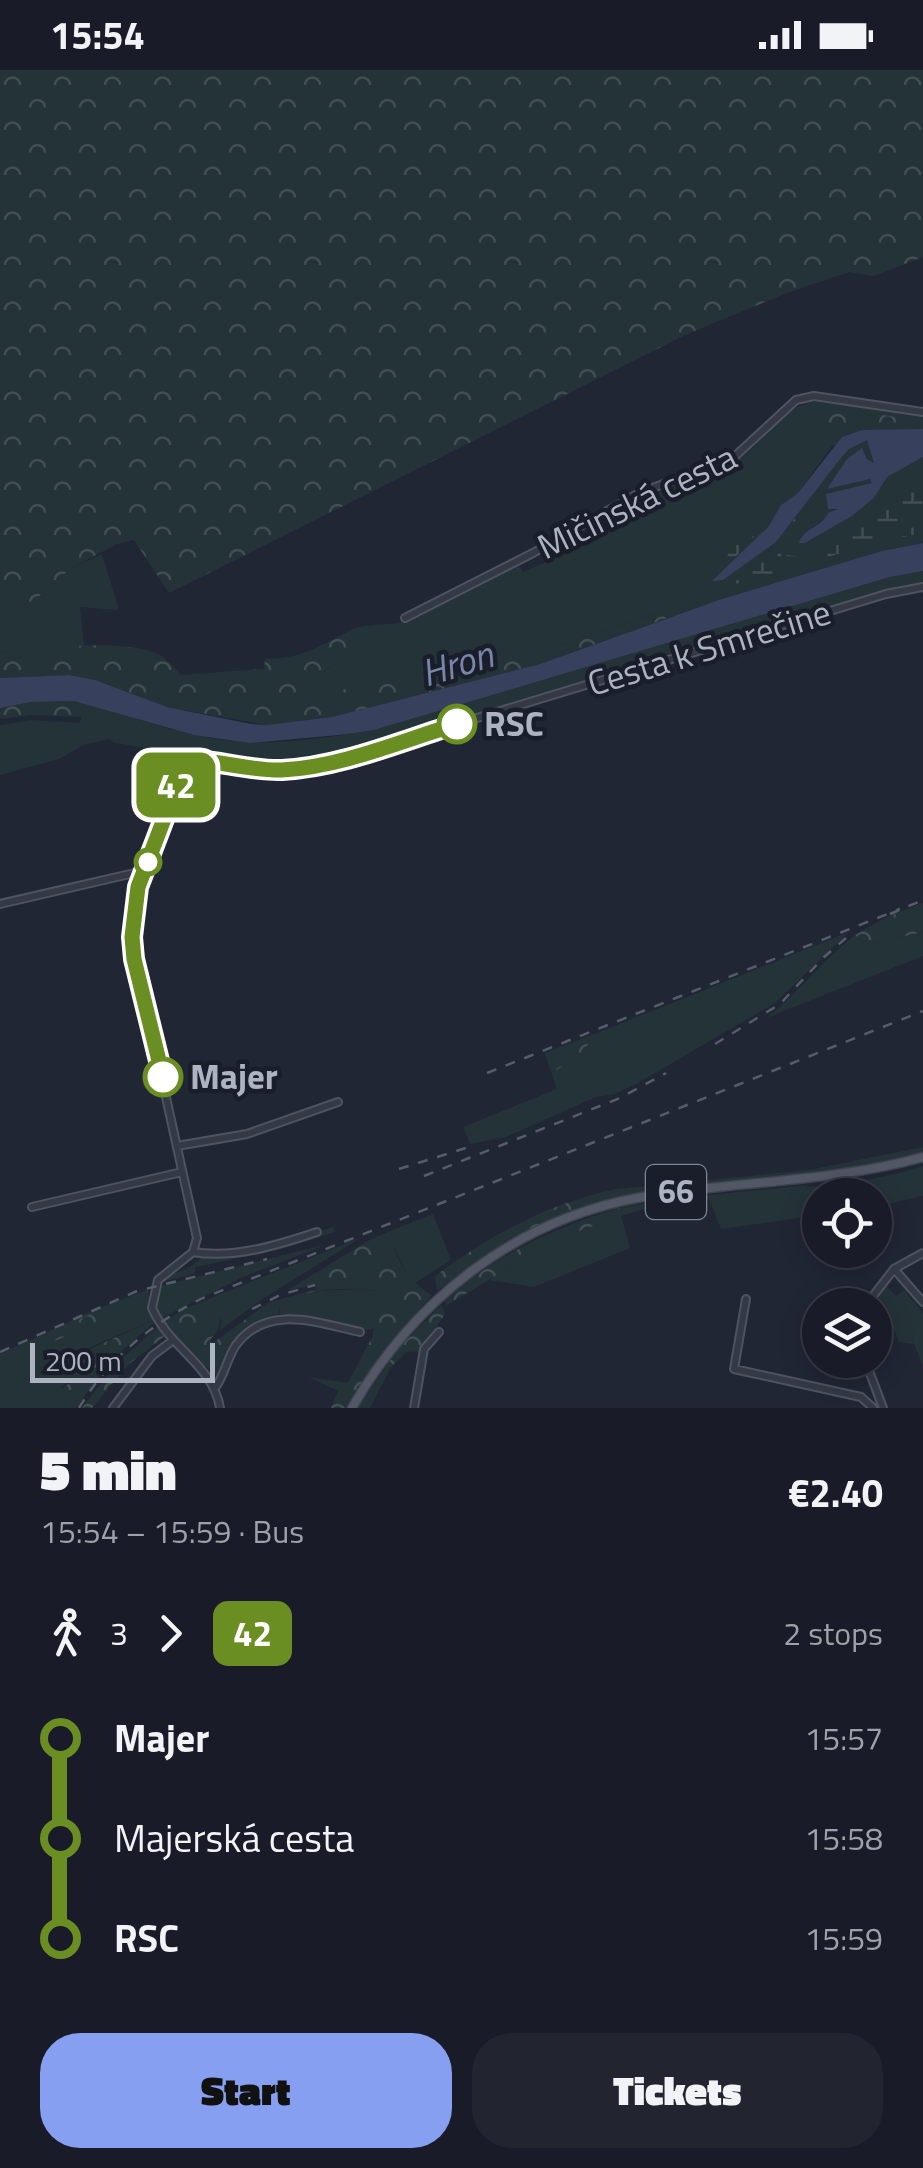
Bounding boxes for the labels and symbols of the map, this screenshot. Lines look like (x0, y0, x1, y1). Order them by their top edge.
street label: Mičinská cesta (528, 430, 745, 573)
street label: Cesta k Smrečine (580, 584, 837, 710)
water label: Hron (413, 624, 501, 701)
place label: RSC (484, 696, 544, 750)
marker: RSC (438, 705, 476, 743)
line badge: 42 (131, 752, 221, 818)
unlabelled marker (135, 849, 161, 875)
place label: Majer (190, 1049, 278, 1103)
marker: Majer (144, 1058, 182, 1096)
road number: 66 (646, 1165, 706, 1219)
scale bar (30, 1338, 215, 1382)

